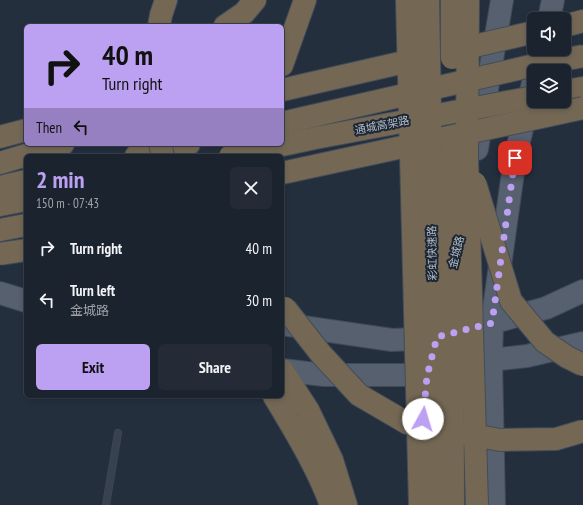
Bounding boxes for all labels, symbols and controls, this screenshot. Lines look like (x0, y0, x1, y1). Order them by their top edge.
map controls (527, 12, 571, 108)
button: sound (527, 12, 571, 56)
text: 40 m (102, 36, 153, 73)
icon: right (36, 40, 88, 92)
button: layers (527, 64, 571, 108)
text: Turn right (102, 72, 162, 95)
street label: 通城高架路 (354, 113, 410, 137)
icon: left (70, 116, 92, 138)
text: Then (36, 118, 62, 137)
pin (498, 141, 532, 175)
icon: arrive (504, 147, 526, 169)
text: 2 min (36, 164, 84, 195)
button: close (230, 167, 272, 209)
text: 150 m · 07:43 (36, 195, 99, 212)
street label: 彩虹快速路 (425, 225, 439, 281)
street label: 金城路 (445, 234, 467, 270)
icon: right (36, 237, 58, 259)
text: Turn right (70, 239, 122, 258)
text: 40 m (246, 239, 272, 258)
text: Turn left (70, 281, 115, 300)
icon: left (36, 289, 58, 311)
text: 30 m (246, 291, 272, 310)
text: 金城路 (70, 302, 109, 319)
button: Exit (36, 344, 150, 390)
button: Share (158, 344, 272, 390)
position arrow (402, 398, 444, 440)

